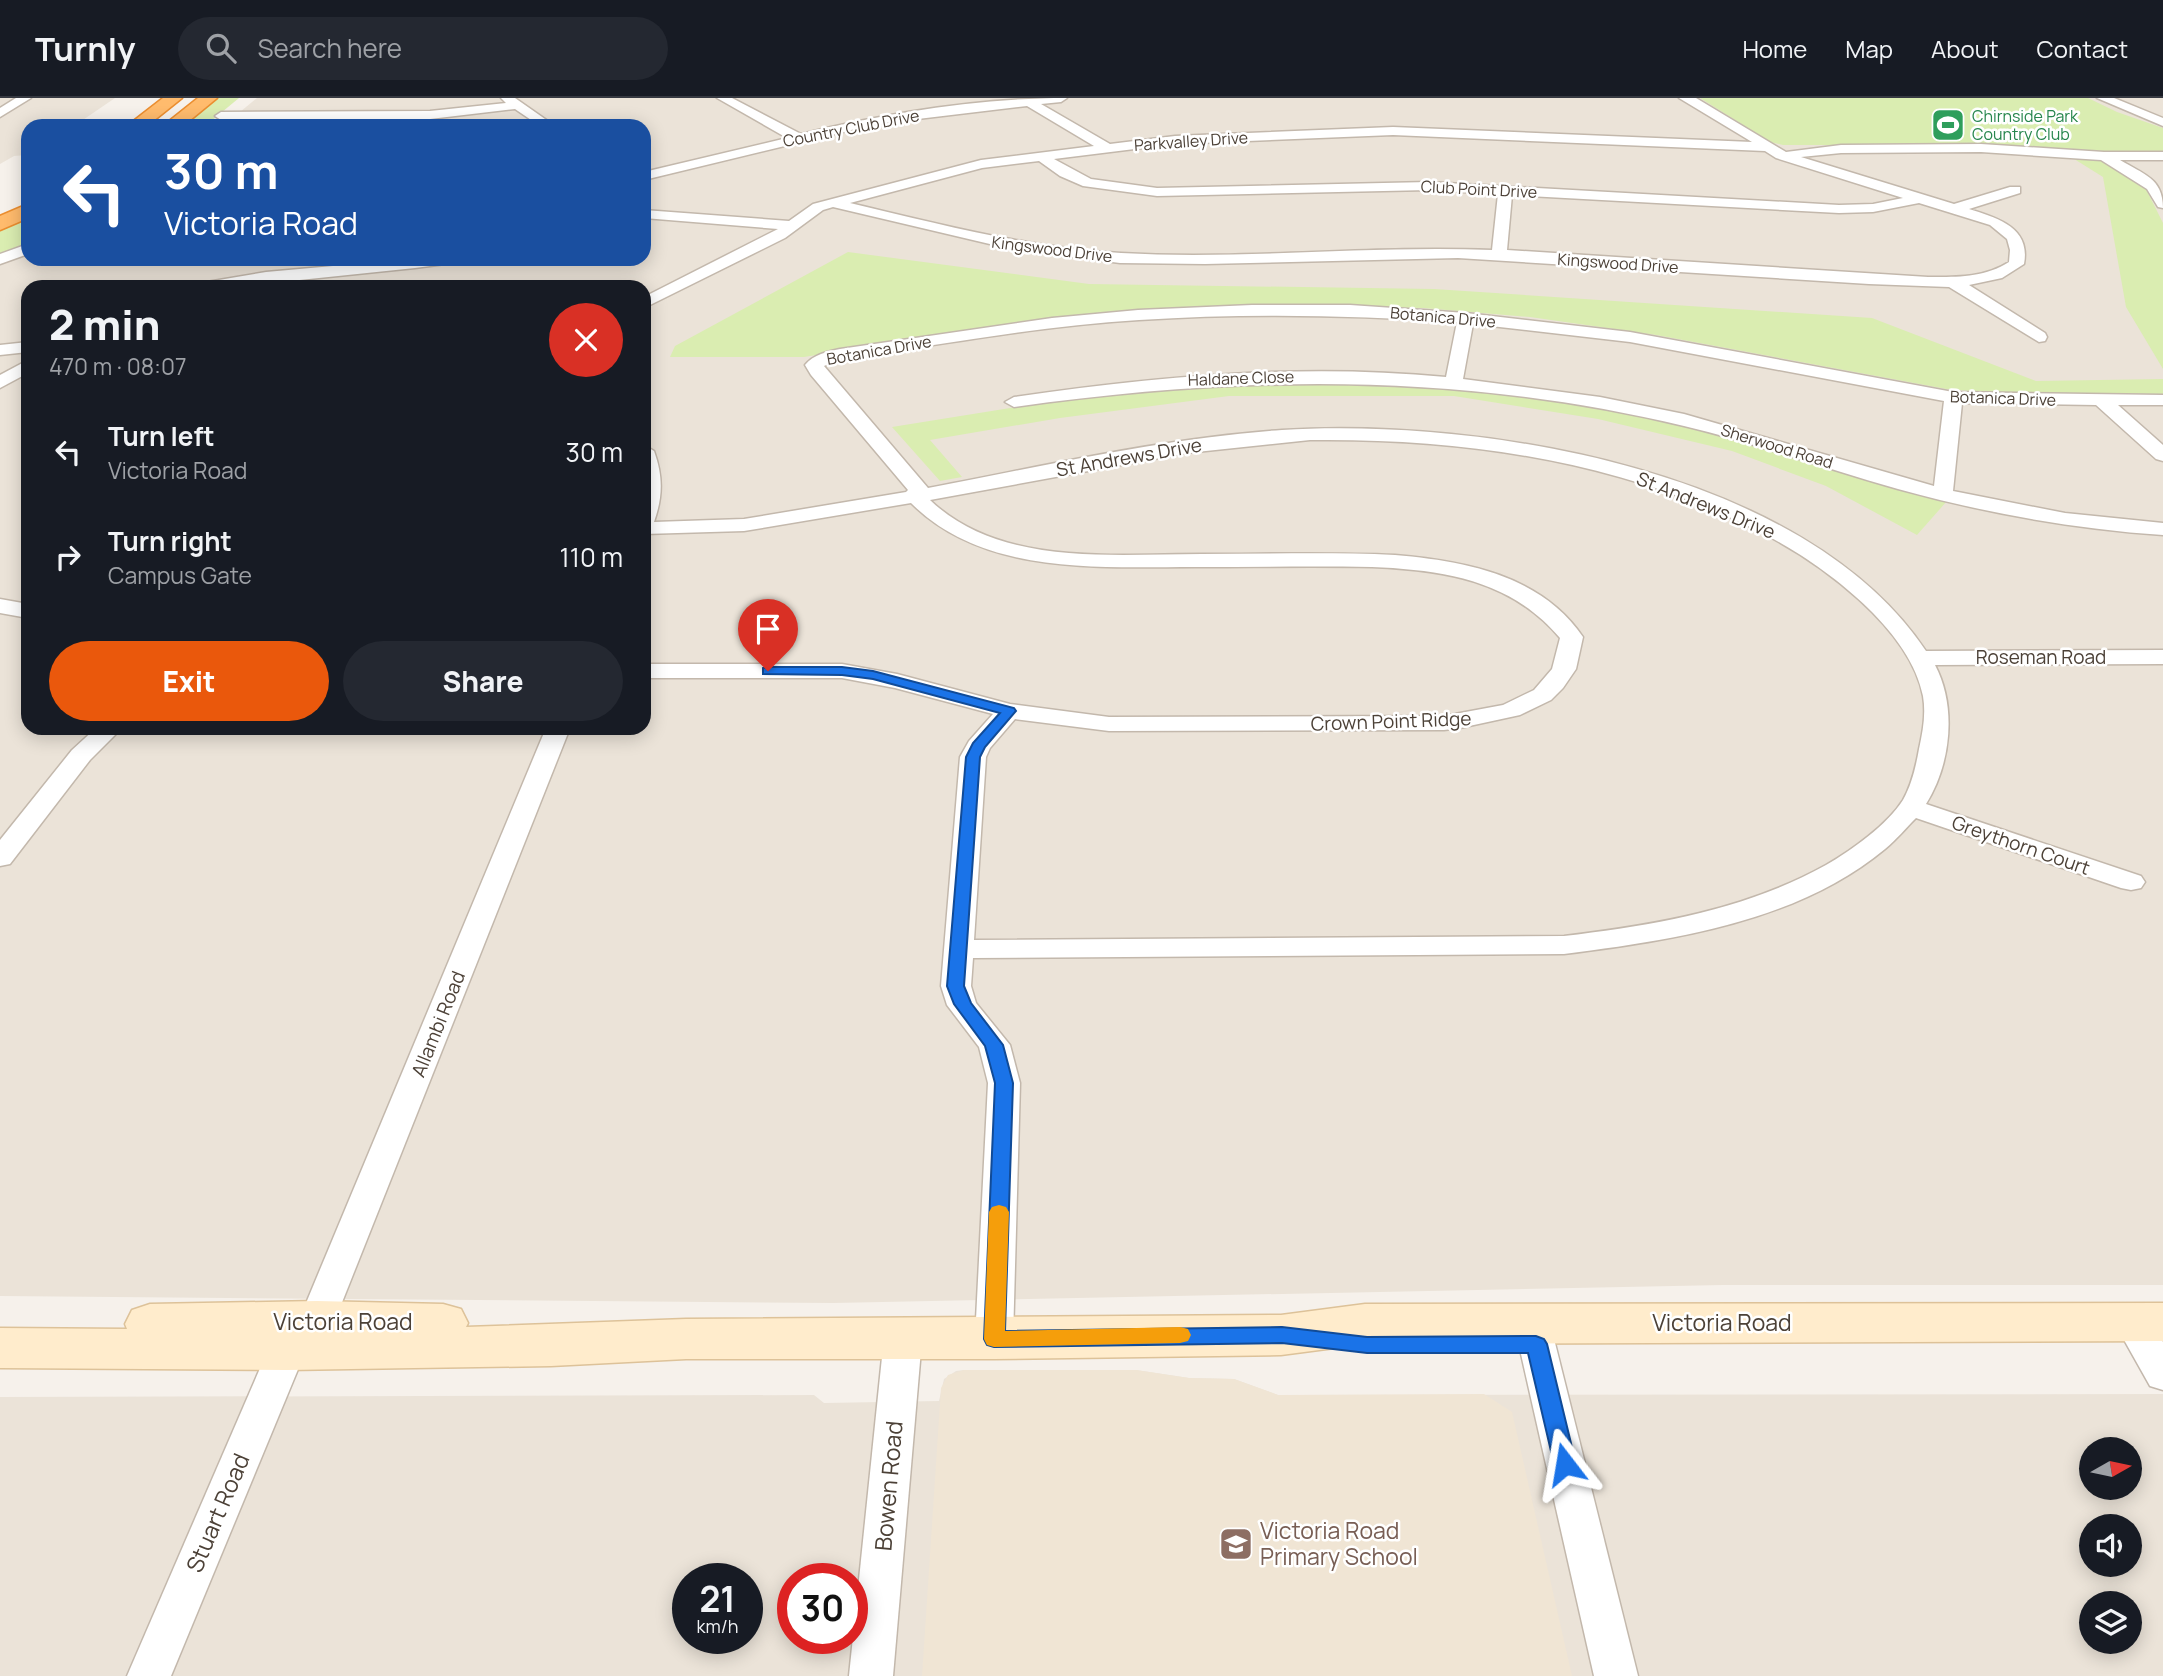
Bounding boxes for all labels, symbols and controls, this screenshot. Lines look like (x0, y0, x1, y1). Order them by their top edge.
search box (178, 17, 668, 80)
text: Turnly (35, 26, 136, 71)
icon: search (202, 29, 240, 67)
text: Search here (258, 30, 402, 66)
text: Home (1742, 32, 1807, 65)
text: Map (1845, 32, 1893, 65)
text: About (1931, 32, 1999, 65)
text: Contact (2037, 32, 2128, 65)
street label: Country Club Drive (781, 104, 921, 152)
place label: Chirnside Park Country Club (1972, 105, 2079, 145)
sports icon: Chirnside Park Country Club (1929, 106, 1967, 144)
street label: Parkvalley Drive (1133, 126, 1249, 156)
text: 30 m (164, 137, 279, 204)
icon: left (49, 147, 140, 238)
street label: Club Point Drive (1420, 175, 1538, 203)
text: Victoria Road (164, 201, 358, 245)
street label: Kingswood Drive (990, 231, 1114, 267)
street label: Kingswood Drive (1557, 248, 1679, 278)
text: 2 min (49, 295, 160, 353)
street label: Botanica Drive (1389, 301, 1497, 333)
button: close (549, 303, 623, 377)
street label: Botanica Drive (825, 330, 933, 370)
text: 470 m · 08:07 (49, 350, 186, 382)
street label: Haldane Close (1188, 365, 1294, 391)
street label: Botanica Drive (1950, 385, 2056, 411)
text: Turn left (108, 418, 215, 454)
street label: Sherwood Road (1718, 419, 1836, 473)
street label: St Andrews Drive (1054, 431, 1204, 483)
icon: left (49, 433, 87, 471)
text: 30 m (566, 434, 623, 470)
text: Victoria Road (108, 454, 247, 486)
street label: St Andrews Drive (1633, 465, 1779, 545)
text: Turn right (108, 523, 232, 559)
icon: right (49, 538, 87, 576)
text: 110 m (560, 539, 623, 575)
text: Campus Gate (108, 559, 252, 591)
pin (738, 599, 798, 671)
icon: arrive (749, 610, 787, 648)
button: Exit (49, 641, 329, 721)
button: Share (343, 641, 623, 721)
street label: Roseman Road (1976, 644, 2106, 670)
street label: Crown Point Ridge (1310, 705, 1472, 737)
street label: Greythorn Court (1948, 809, 2094, 881)
street label: Allambi Road (405, 967, 471, 1081)
street label: Victoria Road (273, 1305, 413, 1337)
street label: Victoria Road (1652, 1306, 1792, 1338)
street label: Bowen Road (866, 1420, 910, 1552)
position arrow (1528, 1427, 1602, 1501)
north arrow (2079, 1437, 2142, 1500)
map controls (2079, 1437, 2142, 1654)
street label: Stuart Road (178, 1448, 257, 1577)
place label: Victoria Road Primary School (1260, 1514, 1418, 1572)
button: sound (2079, 1514, 2142, 1577)
school or university icon: Victoria Road Primary School (1217, 1525, 1255, 1563)
speed limit sign: 30 (777, 1563, 868, 1654)
text: 21 (699, 1575, 736, 1623)
button: layers (2079, 1591, 2142, 1654)
text: km/h (697, 1614, 738, 1638)

